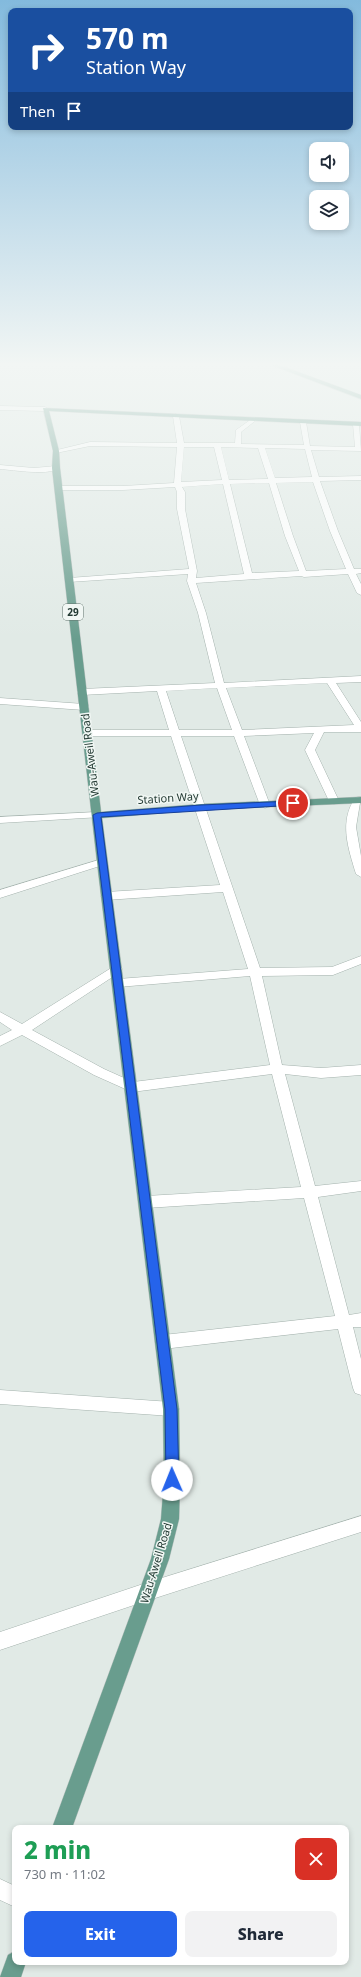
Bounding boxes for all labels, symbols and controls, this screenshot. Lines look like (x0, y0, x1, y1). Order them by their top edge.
text: 570 m (86, 19, 169, 57)
icon: right (20, 24, 72, 76)
text: Station Way (86, 55, 186, 79)
icon: arrive (63, 100, 85, 122)
text: Then (20, 101, 55, 121)
map controls (309, 142, 349, 230)
button: sound (309, 142, 349, 182)
button: layers (309, 190, 349, 230)
road number: 29 (63, 604, 83, 620)
street label: Wau-Aweil Road (77, 713, 102, 797)
pin (276, 786, 310, 820)
street label: Station Way (137, 788, 199, 807)
icon: arrive (282, 792, 304, 814)
position arrow (151, 1459, 193, 1501)
street label: Wau-Aweil Road (136, 1521, 175, 1605)
text: 2 min (24, 1833, 91, 1866)
button: close (295, 1838, 337, 1880)
text: 730 m · 11:02 (24, 1865, 105, 1883)
button: Exit (24, 1911, 177, 1957)
button: Share (185, 1911, 337, 1957)

